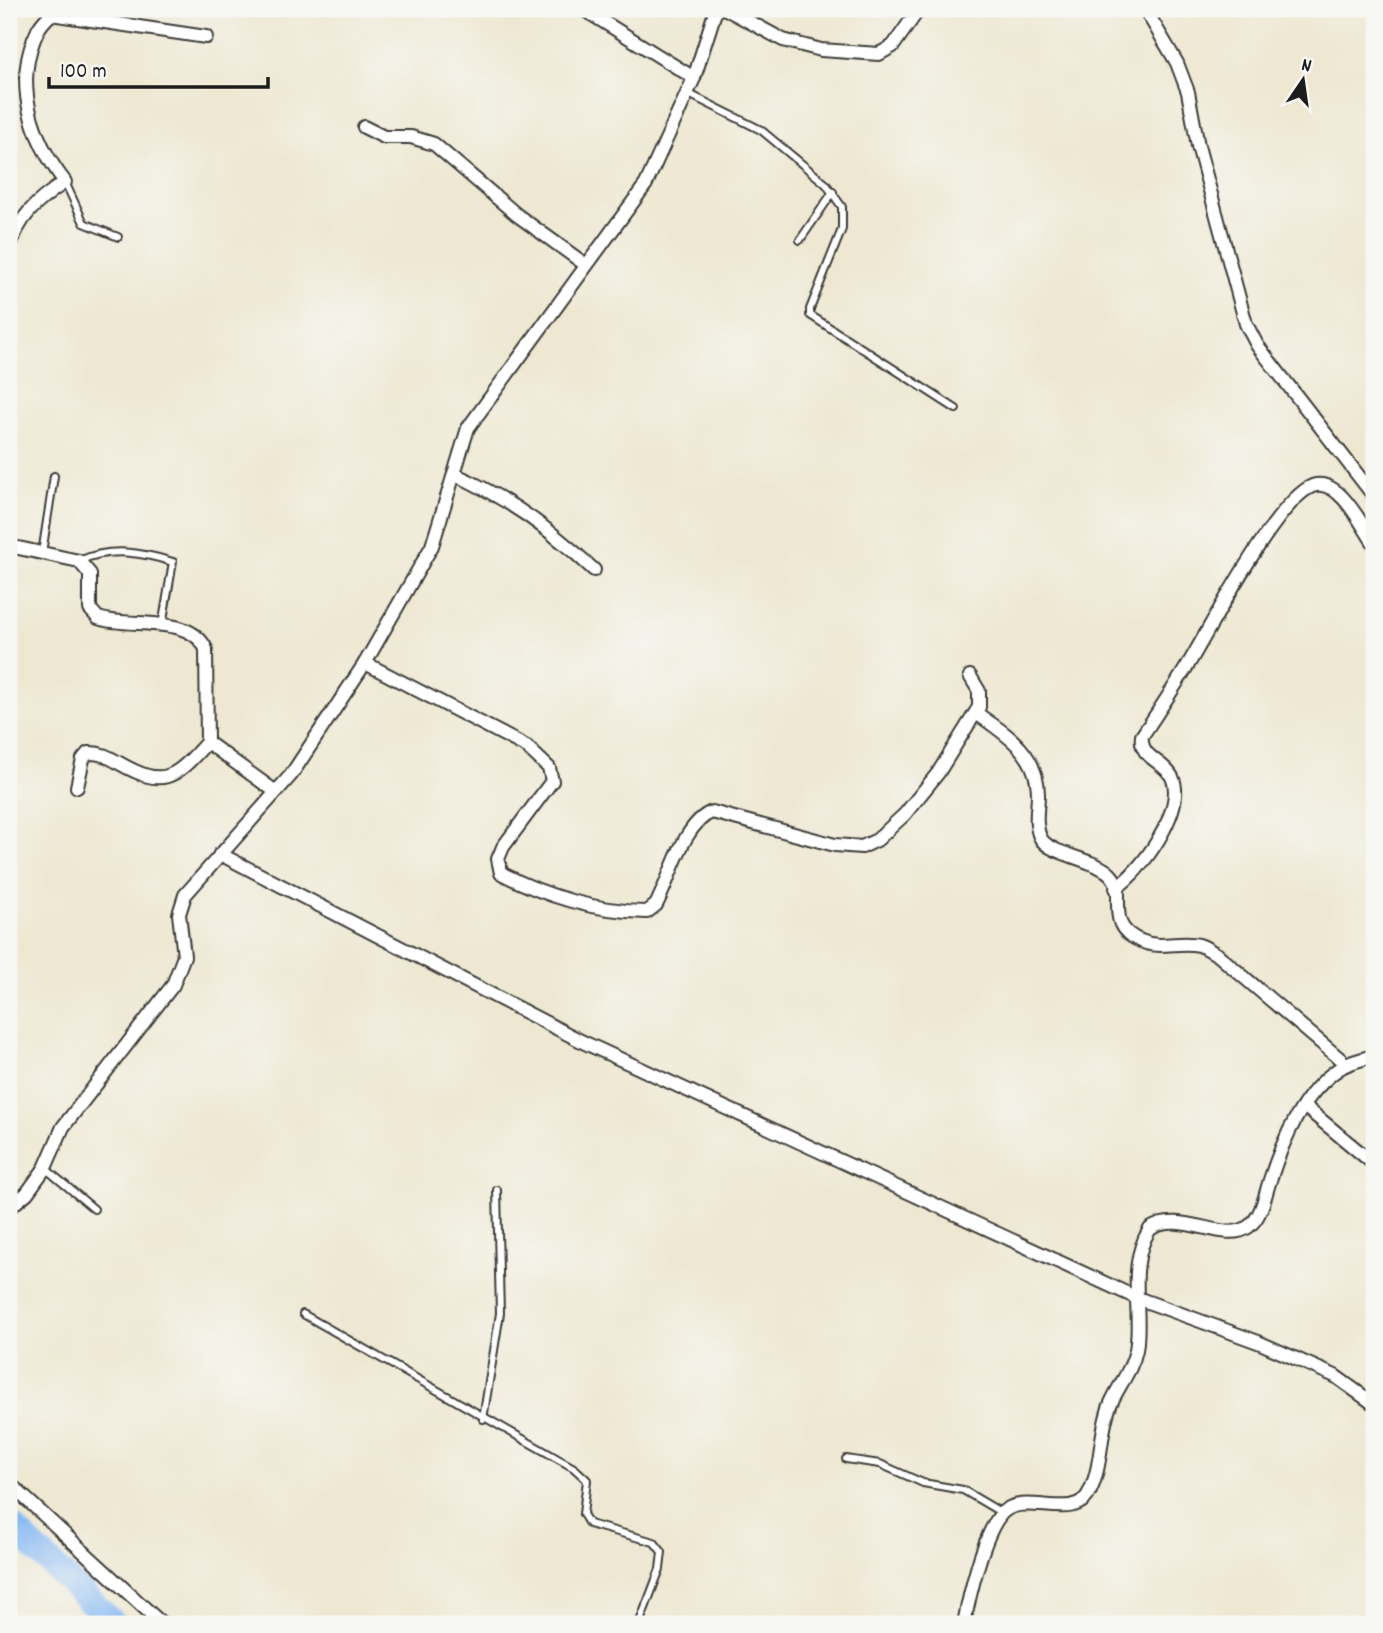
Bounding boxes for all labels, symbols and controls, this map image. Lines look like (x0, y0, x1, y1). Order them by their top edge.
scale bar (49, 46, 268, 90)
north arrow (1268, 46, 1338, 116)
text: N (1298, 53, 1314, 81)
text: 100 m (60, 58, 107, 88)

